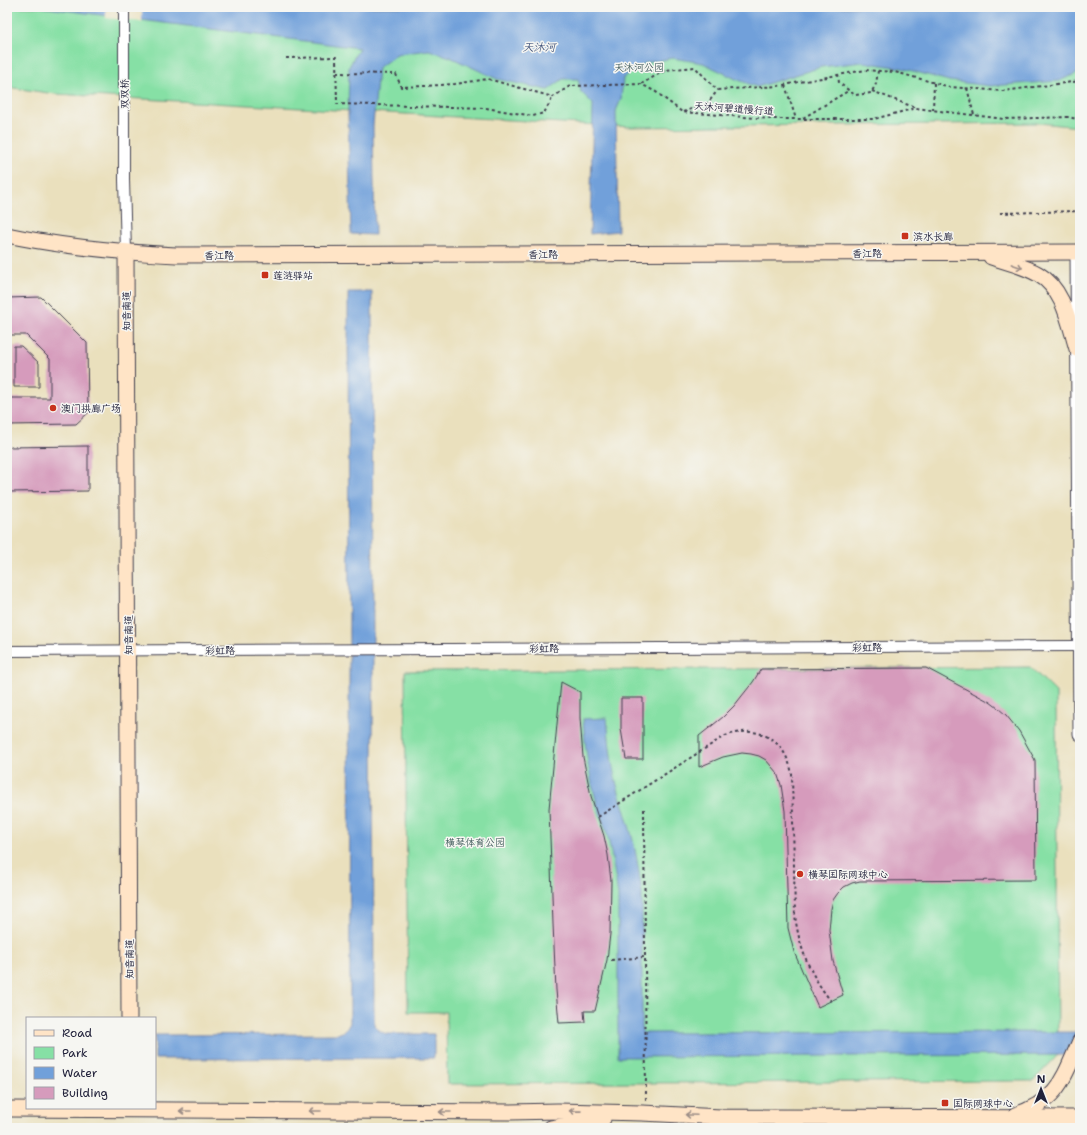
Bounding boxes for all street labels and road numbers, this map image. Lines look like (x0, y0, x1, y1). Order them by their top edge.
street label: 双双桥 (118, 79, 131, 109)
street label: 天沐河碧道慢行道 (694, 99, 774, 118)
street label: 香江路 (852, 247, 882, 260)
street label: 香江路 (528, 248, 558, 261)
street label: 香江路 (204, 249, 234, 262)
street label: 知音南道 (120, 291, 133, 331)
street label: 知音南道 (122, 615, 135, 655)
street label: 彩虹路 (852, 641, 882, 654)
street label: 彩虹路 (529, 642, 559, 655)
street label: 彩虹路 (205, 644, 235, 657)
street label: 知音南道 (123, 939, 136, 979)

